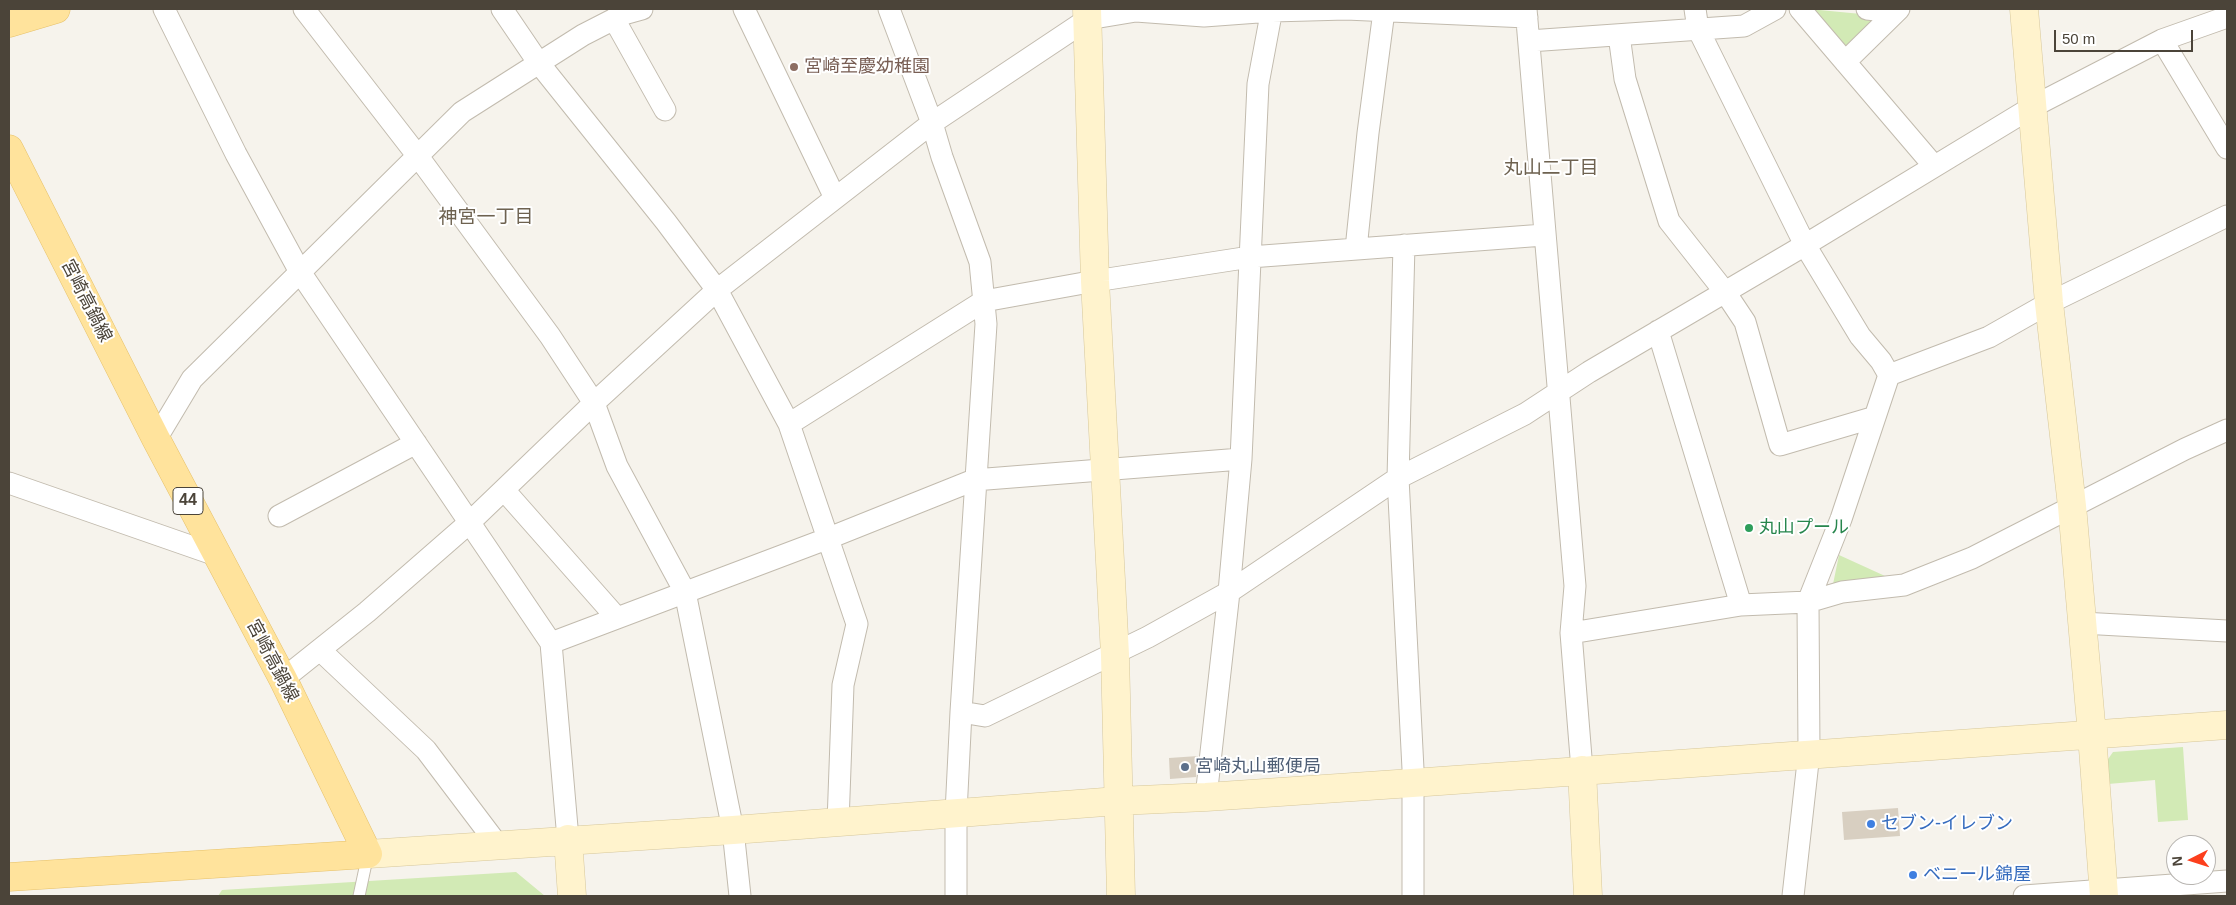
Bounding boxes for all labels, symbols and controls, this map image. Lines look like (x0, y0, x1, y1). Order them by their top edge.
scale bar (2056, 20, 2195, 52)
text: 50 m (2062, 30, 2095, 47)
place label: 宮崎至慶幼稚園 (804, 56, 930, 78)
marker: 宮崎至慶幼稚園 (788, 61, 800, 73)
district label: 丸山二丁目 (1504, 158, 1598, 180)
district label: 神宮一丁目 (439, 207, 533, 229)
street label: 宮崎高鍋線 (56, 256, 116, 346)
road number: 44 (173, 488, 203, 514)
place label: 丸山プール (1759, 517, 1849, 539)
marker: 丸山プール (1743, 522, 1755, 534)
street label: 宮崎高鍋線 (241, 616, 303, 706)
place label: 宮崎丸山郵便局 (1195, 756, 1321, 778)
marker: 宮崎丸山郵便局 (1179, 761, 1191, 773)
place label: セブン-イレブン (1881, 813, 2013, 835)
marker: セブン-イレブン (1865, 818, 1877, 830)
north arrow (2166, 835, 2216, 885)
text: N (2169, 855, 2185, 867)
place label: ベニール錦屋 (1923, 864, 2031, 886)
marker: ベニール錦屋 (1907, 869, 1919, 881)

